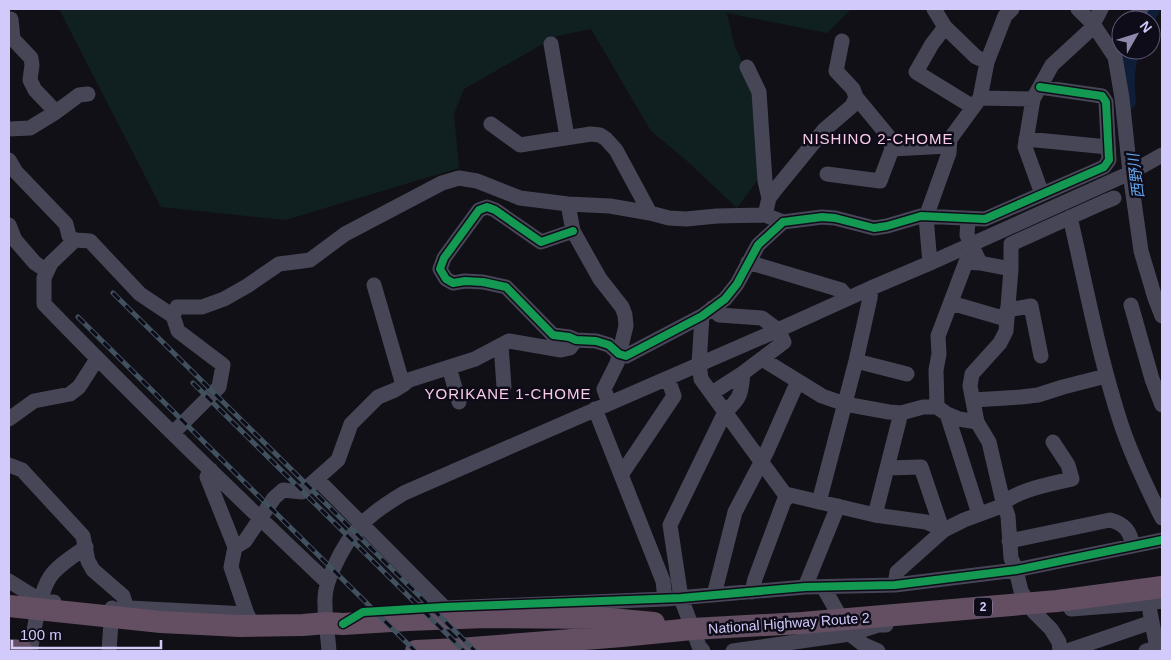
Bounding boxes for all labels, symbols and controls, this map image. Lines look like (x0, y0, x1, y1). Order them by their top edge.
north arrow (1111, 10, 1161, 60)
text: N (1137, 18, 1156, 36)
district label: NISHINO 2-CHOME (803, 130, 953, 147)
water label: 西野川 (1124, 151, 1147, 199)
district label: YORIKANE 1-CHOME (425, 385, 591, 402)
road number: 2 (974, 598, 992, 616)
street label: National Highway Route 2 (708, 609, 871, 637)
scale bar (12, 618, 161, 650)
text: 100 m (20, 626, 62, 643)

